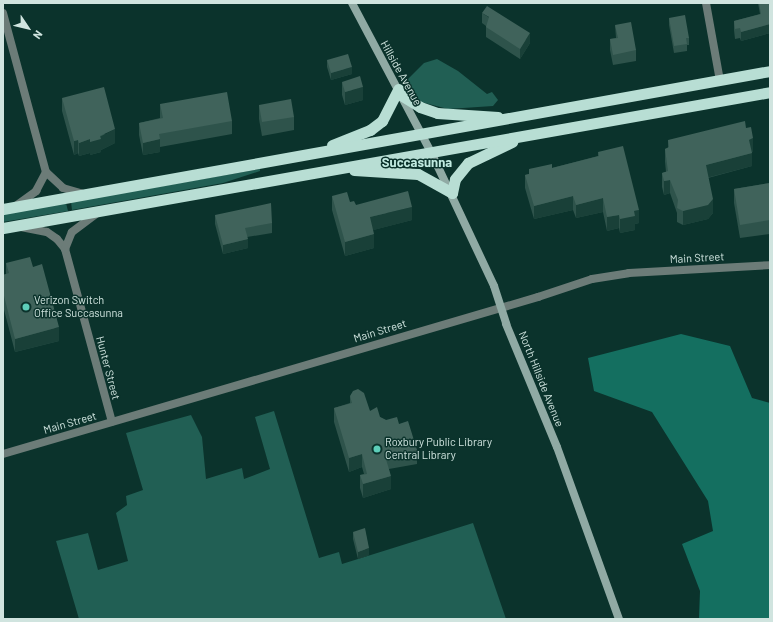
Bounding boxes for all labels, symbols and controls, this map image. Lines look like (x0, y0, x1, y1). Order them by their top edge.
north arrow (8, 8, 48, 48)
text: N (31, 28, 46, 42)
street label: Hillside Avenue (378, 38, 424, 108)
district label: Succasunna (382, 154, 452, 170)
street label: Main Street (669, 250, 725, 266)
place label: Verizon Switch Office Succasunna (34, 294, 123, 320)
marker: Verizon Switch Office Succasunna (21, 302, 31, 312)
street label: Main Street (352, 317, 408, 345)
street label: North Hillside Avenue (516, 329, 566, 429)
street label: Hunter Street (93, 335, 123, 401)
street label: Main Street (42, 409, 98, 437)
place label: Roxbury Public Library Central Library (385, 436, 492, 462)
marker: Roxbury Public Library Central Library (372, 444, 382, 454)

